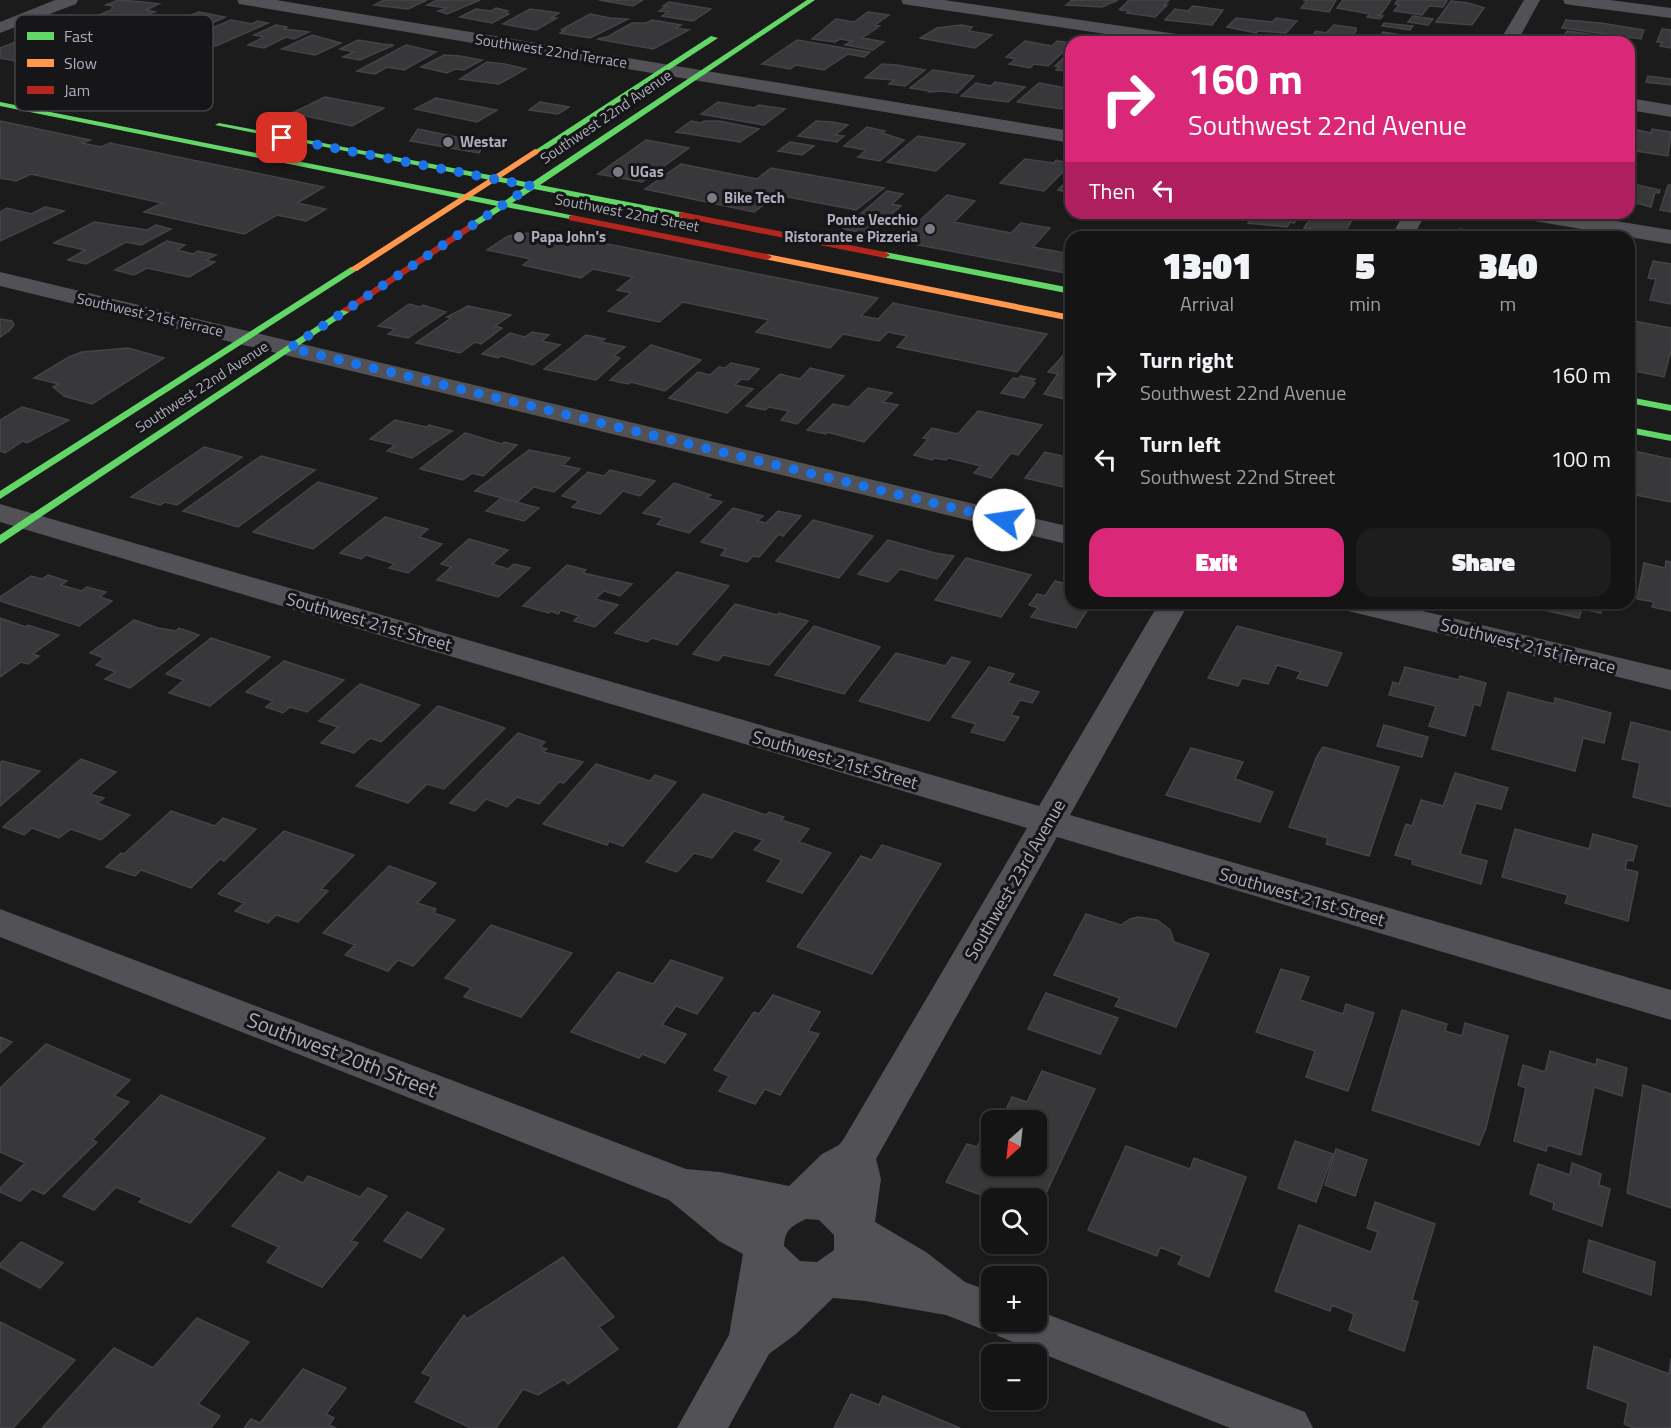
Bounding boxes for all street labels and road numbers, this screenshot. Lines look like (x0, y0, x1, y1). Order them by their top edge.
street label: Southwest 22nd Terrace (473, 27, 629, 74)
street label: Southwest 22nd Avenue (535, 64, 676, 169)
street label: Southwest 22nd Street (553, 187, 702, 238)
street label: Southwest 21st Terrace (74, 286, 226, 343)
street label: Southwest 22nd Avenue (131, 335, 273, 438)
street label: Southwest 21st Street (283, 585, 456, 658)
street label: Southwest 21st Terrace (1437, 611, 1619, 680)
street label: Southwest 21st Street (749, 723, 922, 796)
street label: Southwest 23rd Avenue (957, 794, 1072, 965)
street label: Southwest 21st Street (1216, 860, 1389, 933)
street label: Southwest 20th Street (243, 1003, 443, 1105)

